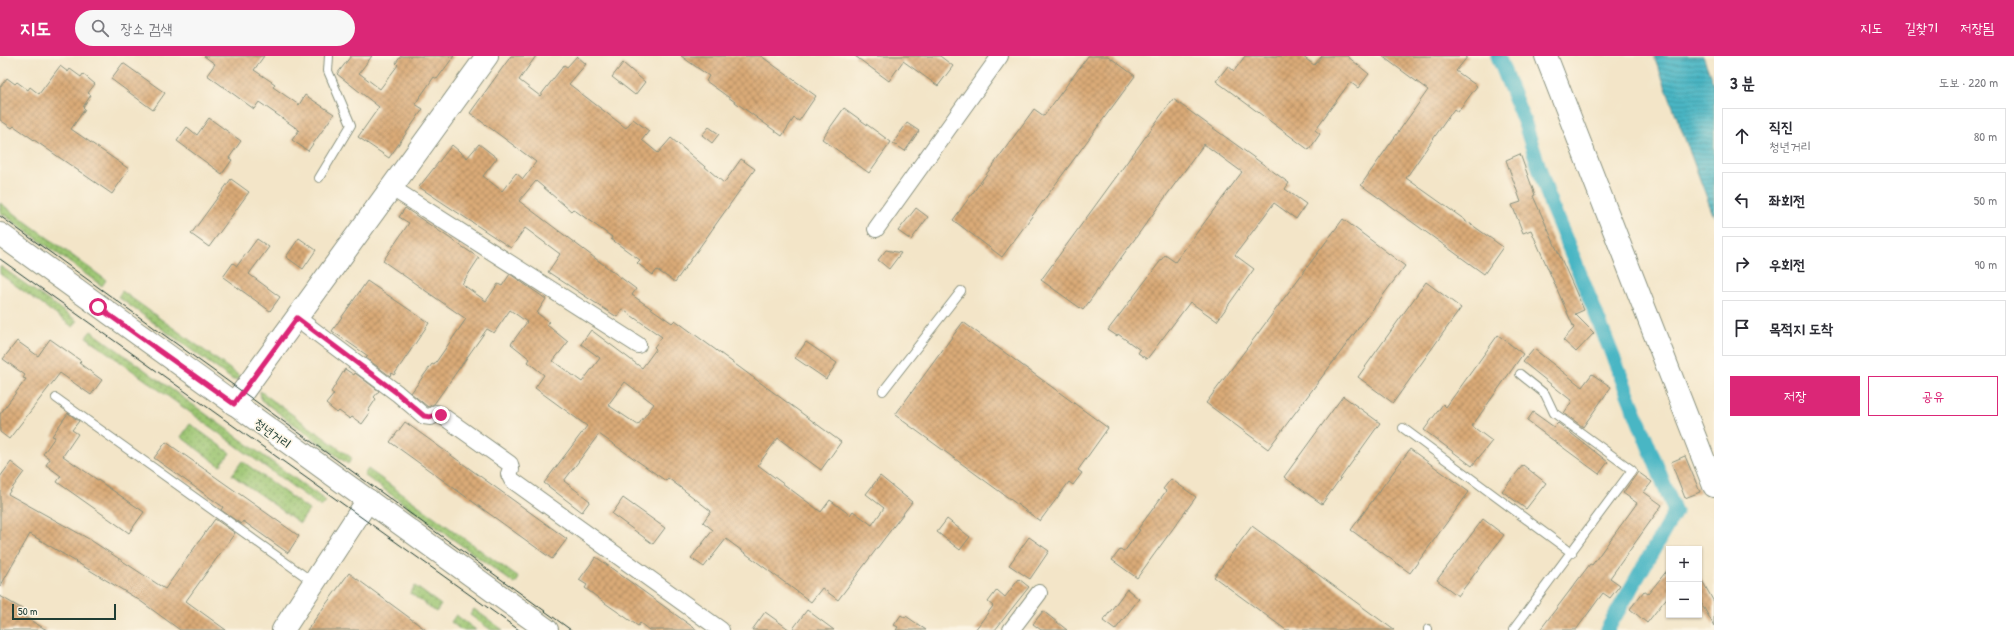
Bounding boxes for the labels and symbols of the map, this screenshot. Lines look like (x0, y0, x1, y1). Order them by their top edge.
route start (89, 298, 107, 316)
route end (432, 406, 450, 424)
street label: 청년거리 (251, 413, 295, 453)
scale bar (12, 602, 116, 621)

